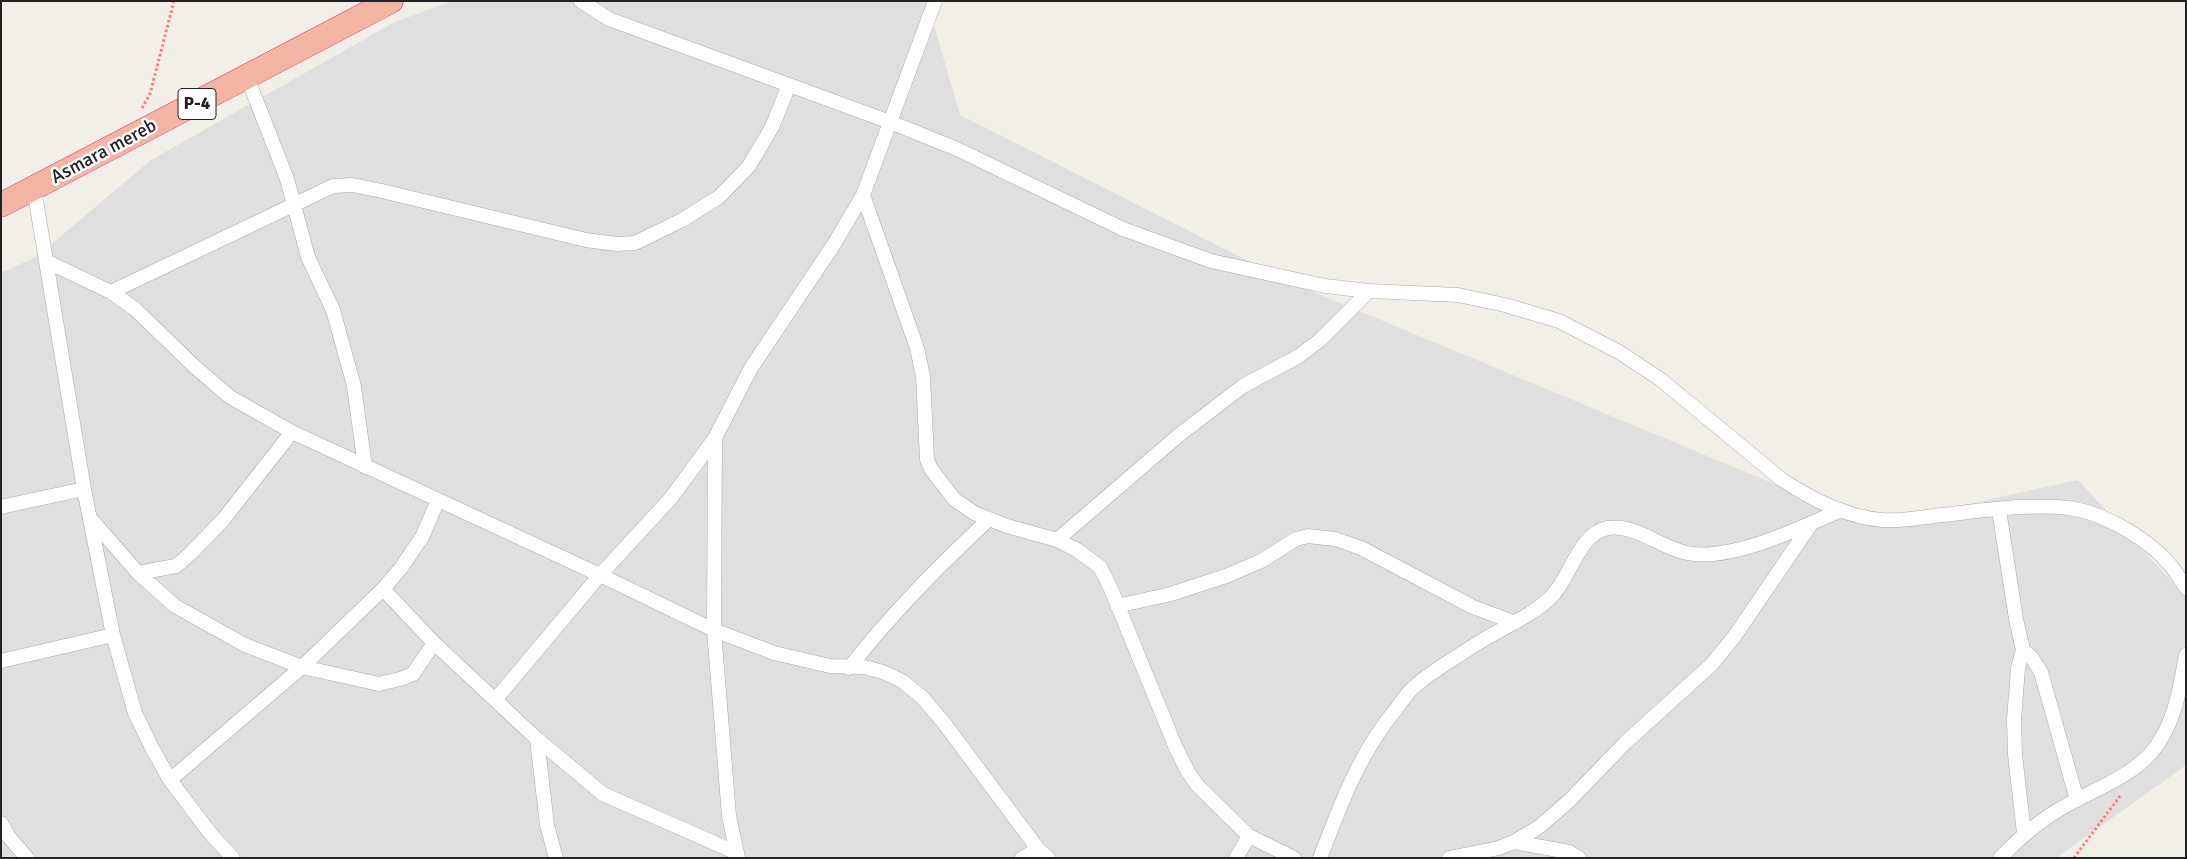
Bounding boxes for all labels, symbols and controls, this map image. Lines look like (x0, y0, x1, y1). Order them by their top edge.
road number: P-4 (178, 88, 216, 120)
street label: Asmara mereb (47, 115, 161, 189)

